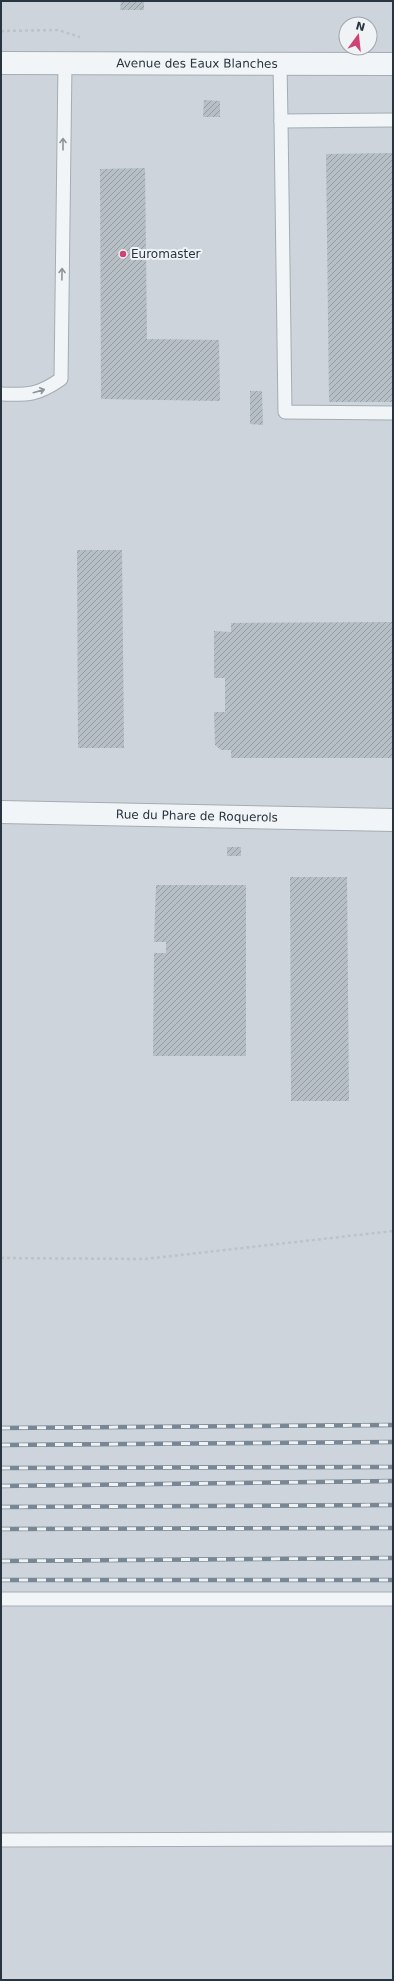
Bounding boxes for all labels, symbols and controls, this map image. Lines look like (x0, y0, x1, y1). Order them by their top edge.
north arrow (338, 16, 378, 56)
text: N (354, 19, 367, 34)
street label: Avenue des Eaux Blanches (116, 56, 278, 71)
one-way arrow (59, 138, 67, 151)
place label: Euromaster (131, 247, 201, 261)
marker: Euromaster (118, 249, 128, 259)
one-way arrow (59, 268, 66, 281)
one-way arrow (33, 387, 46, 394)
street label: Rue du Phare de Roquerols (116, 807, 278, 825)

